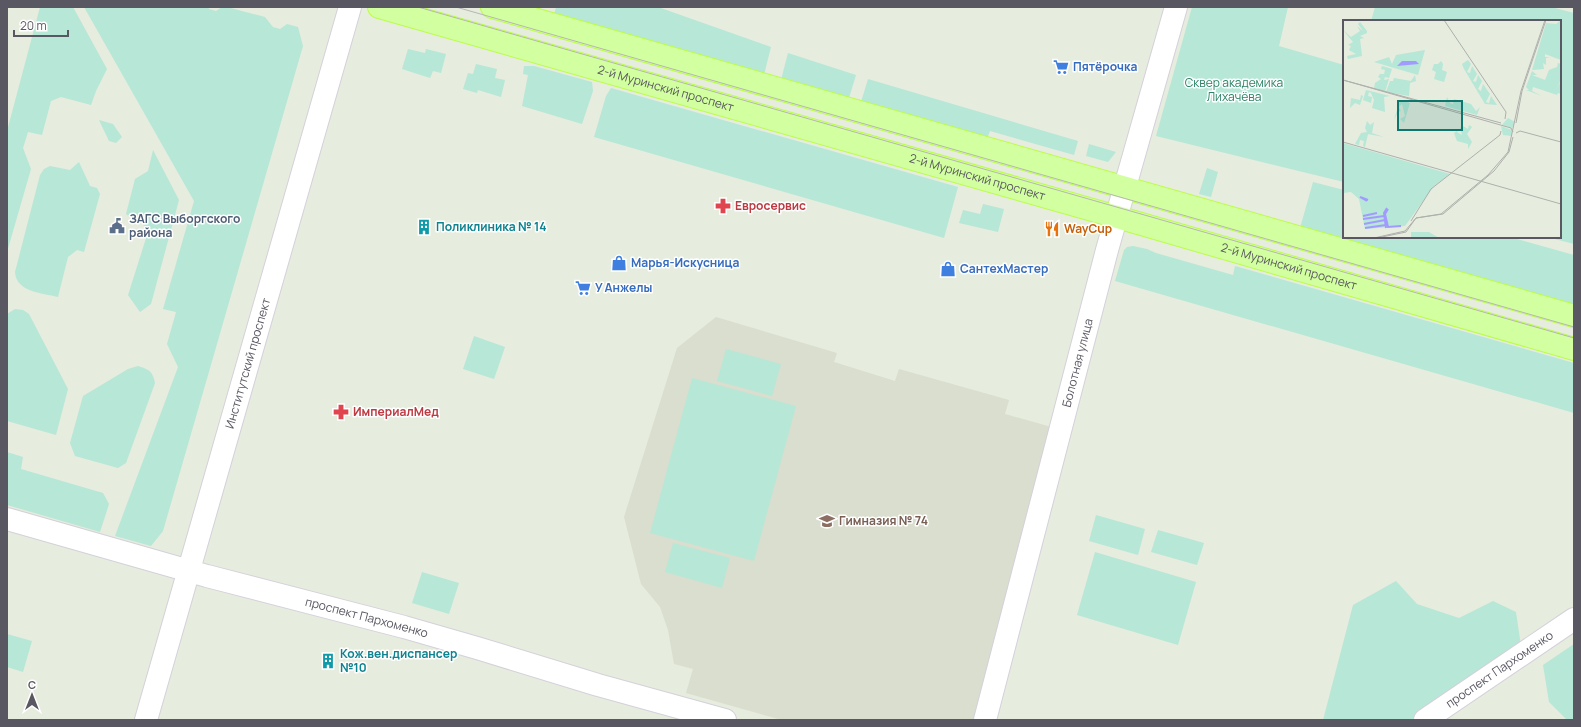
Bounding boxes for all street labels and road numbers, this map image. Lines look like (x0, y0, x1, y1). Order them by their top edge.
street label: 2-й Муринский проспект (596, 61, 736, 116)
street label: 2-й Муринский проспект (907, 149, 1047, 204)
street label: 2-й Муринский проспект (1219, 238, 1359, 294)
street label: Институтский проспект (221, 296, 274, 431)
street label: Болотная улица (1058, 317, 1097, 409)
street label: проспект Пархоменко (304, 593, 430, 642)
street label: проспект Пархоменко (1442, 627, 1556, 712)

